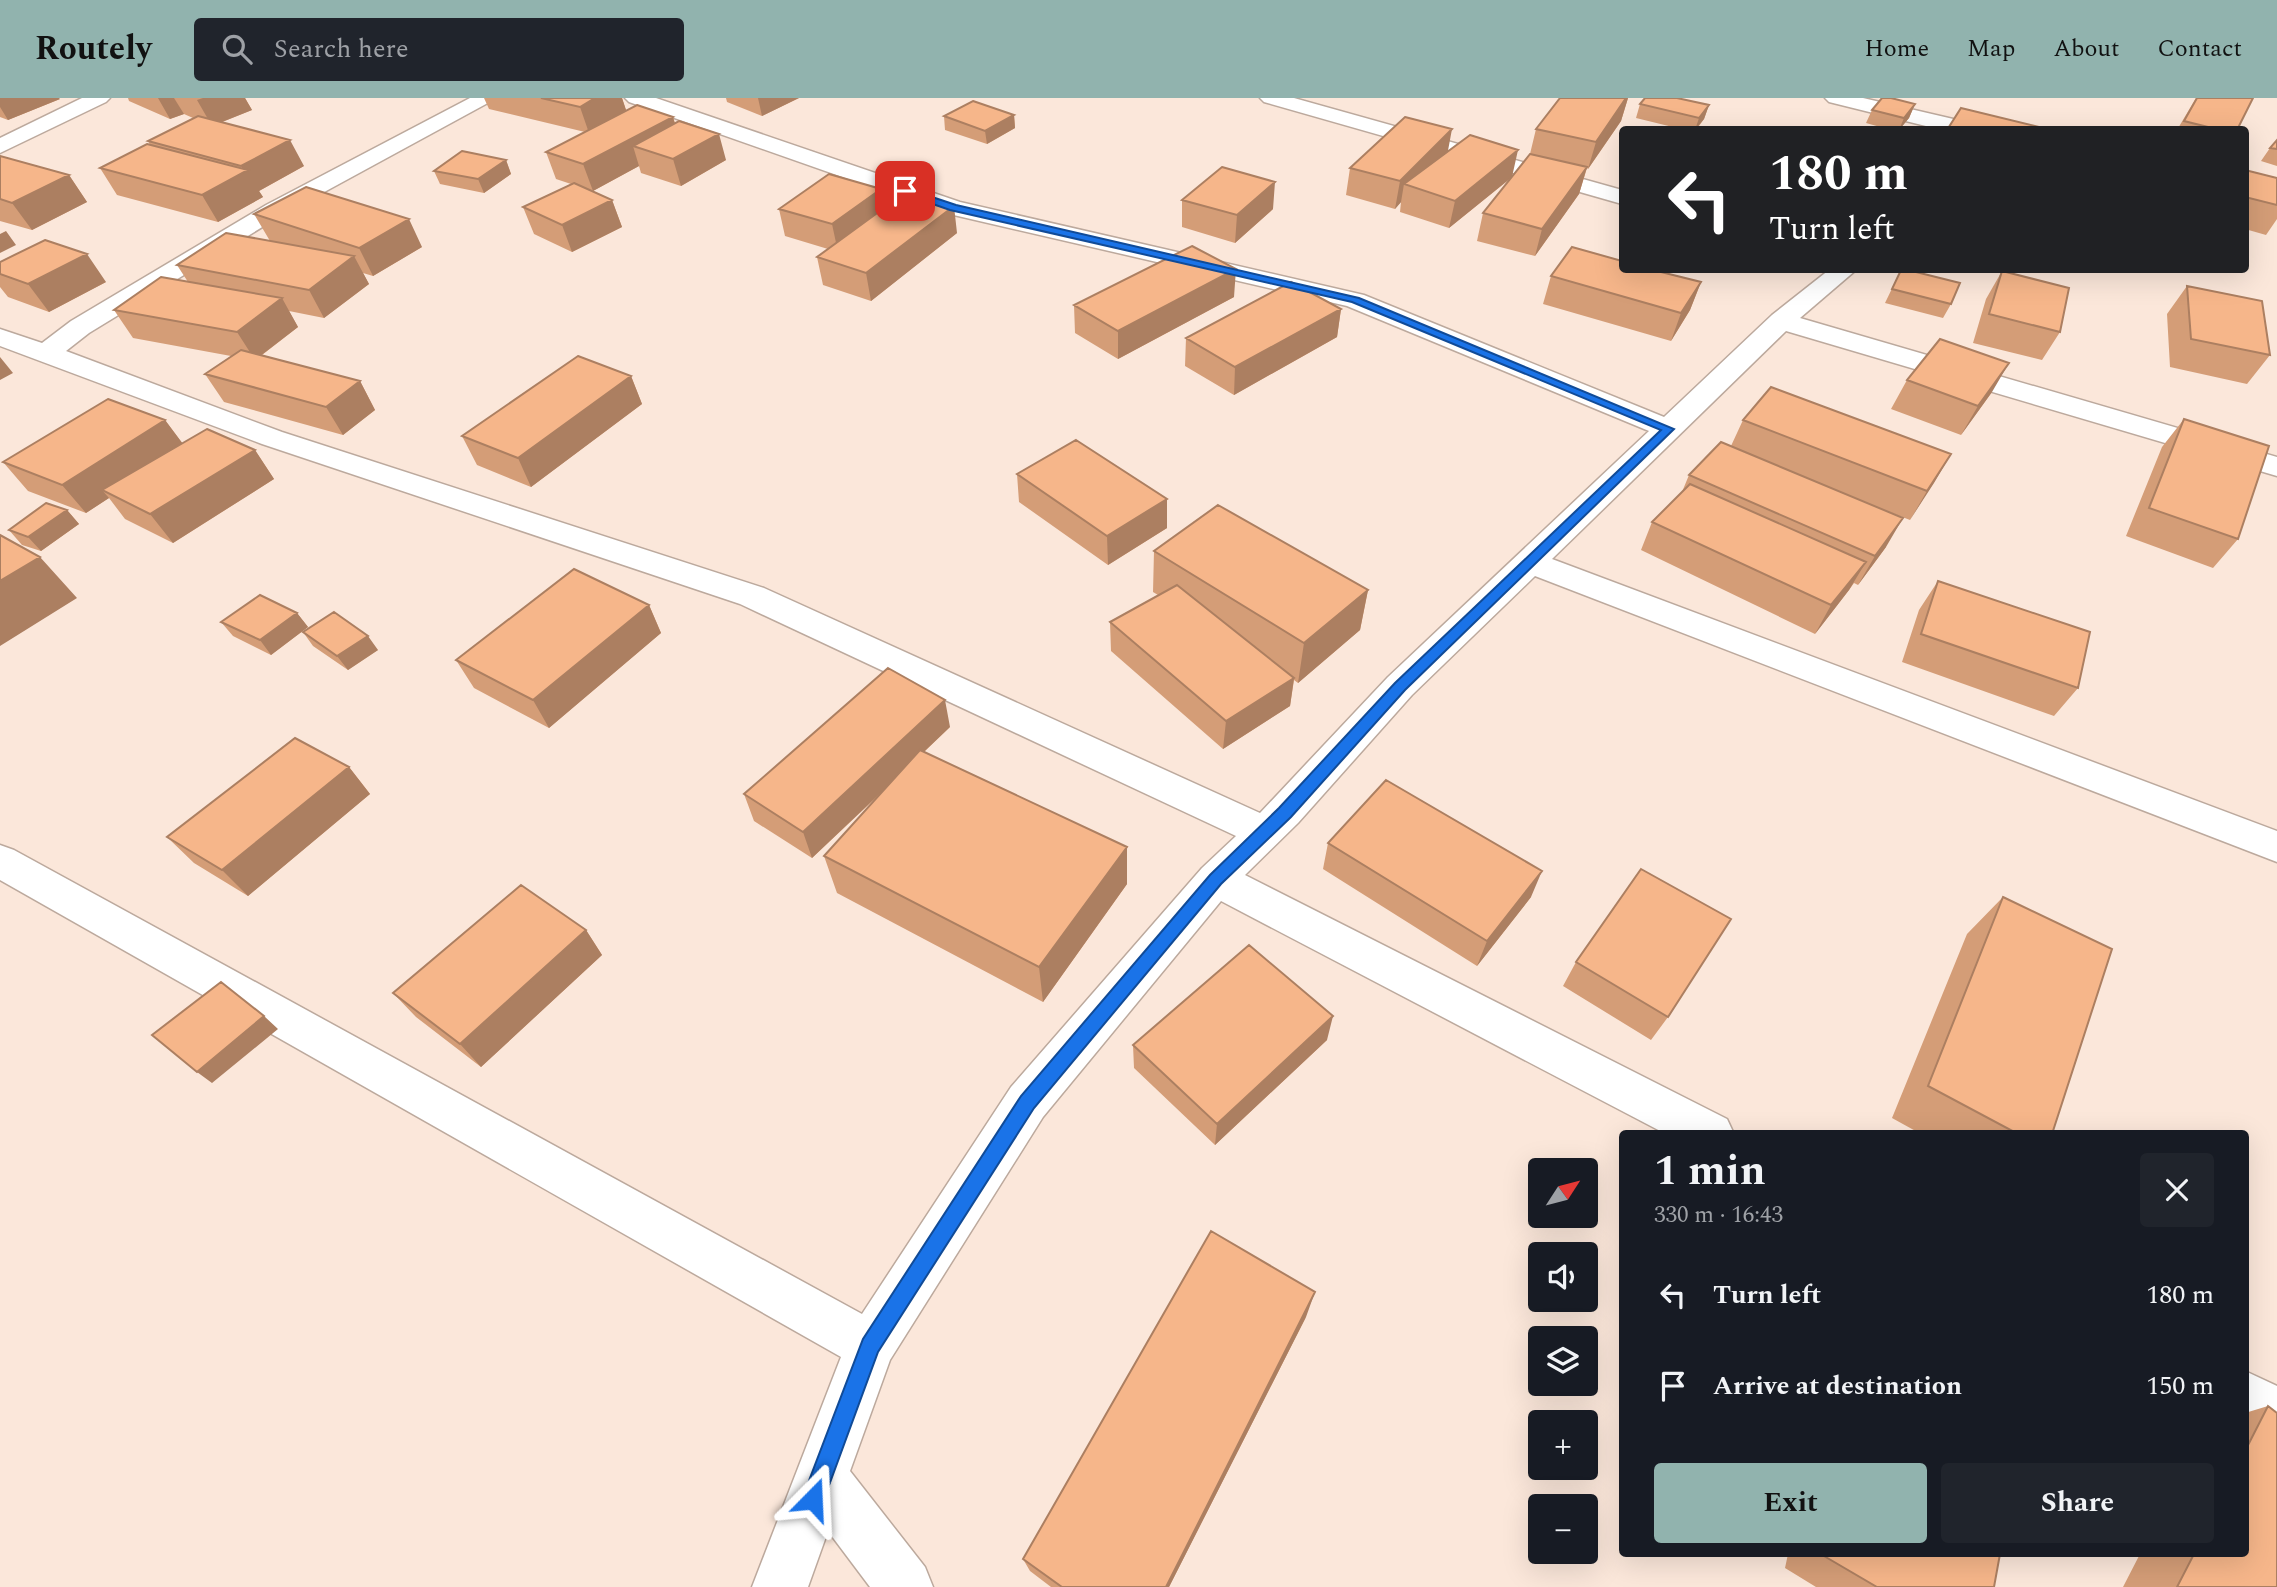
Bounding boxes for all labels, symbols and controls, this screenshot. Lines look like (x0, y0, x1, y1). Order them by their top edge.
search box (194, 18, 684, 81)
text: Routely (35, 24, 152, 74)
text: Search here (274, 29, 409, 69)
icon: search (218, 30, 256, 68)
text: Home (1864, 31, 1929, 67)
text: Map (1967, 31, 2015, 67)
text: About (2053, 31, 2119, 67)
text: Contact (2157, 31, 2242, 67)
text: 180 m (1769, 137, 1908, 212)
icon: left (1654, 154, 1745, 245)
pin (875, 161, 935, 221)
icon: arrive (886, 172, 924, 210)
text: Turn left (1769, 205, 1895, 254)
text: 1 min (1654, 1140, 1766, 1203)
button: close (2140, 1153, 2214, 1227)
north arrow (1528, 1158, 1598, 1228)
map controls (1528, 1158, 1598, 1564)
text: 330 m · 16:43 (1654, 1198, 1783, 1233)
button: sound (1528, 1242, 1598, 1312)
text: Turn left (1713, 1275, 1821, 1315)
text: 180 m (2146, 1275, 2214, 1315)
icon: left (1654, 1276, 1692, 1314)
button: layers (1528, 1326, 1598, 1396)
text: Arrive at destination (1713, 1366, 1962, 1406)
text: 150 m (2146, 1366, 2214, 1406)
icon: arrive (1654, 1367, 1692, 1405)
button: + (1528, 1410, 1598, 1480)
position arrow (776, 1462, 850, 1536)
button: Exit (1654, 1463, 1927, 1543)
button: Share (1941, 1463, 2214, 1543)
button: − (1528, 1494, 1598, 1564)

